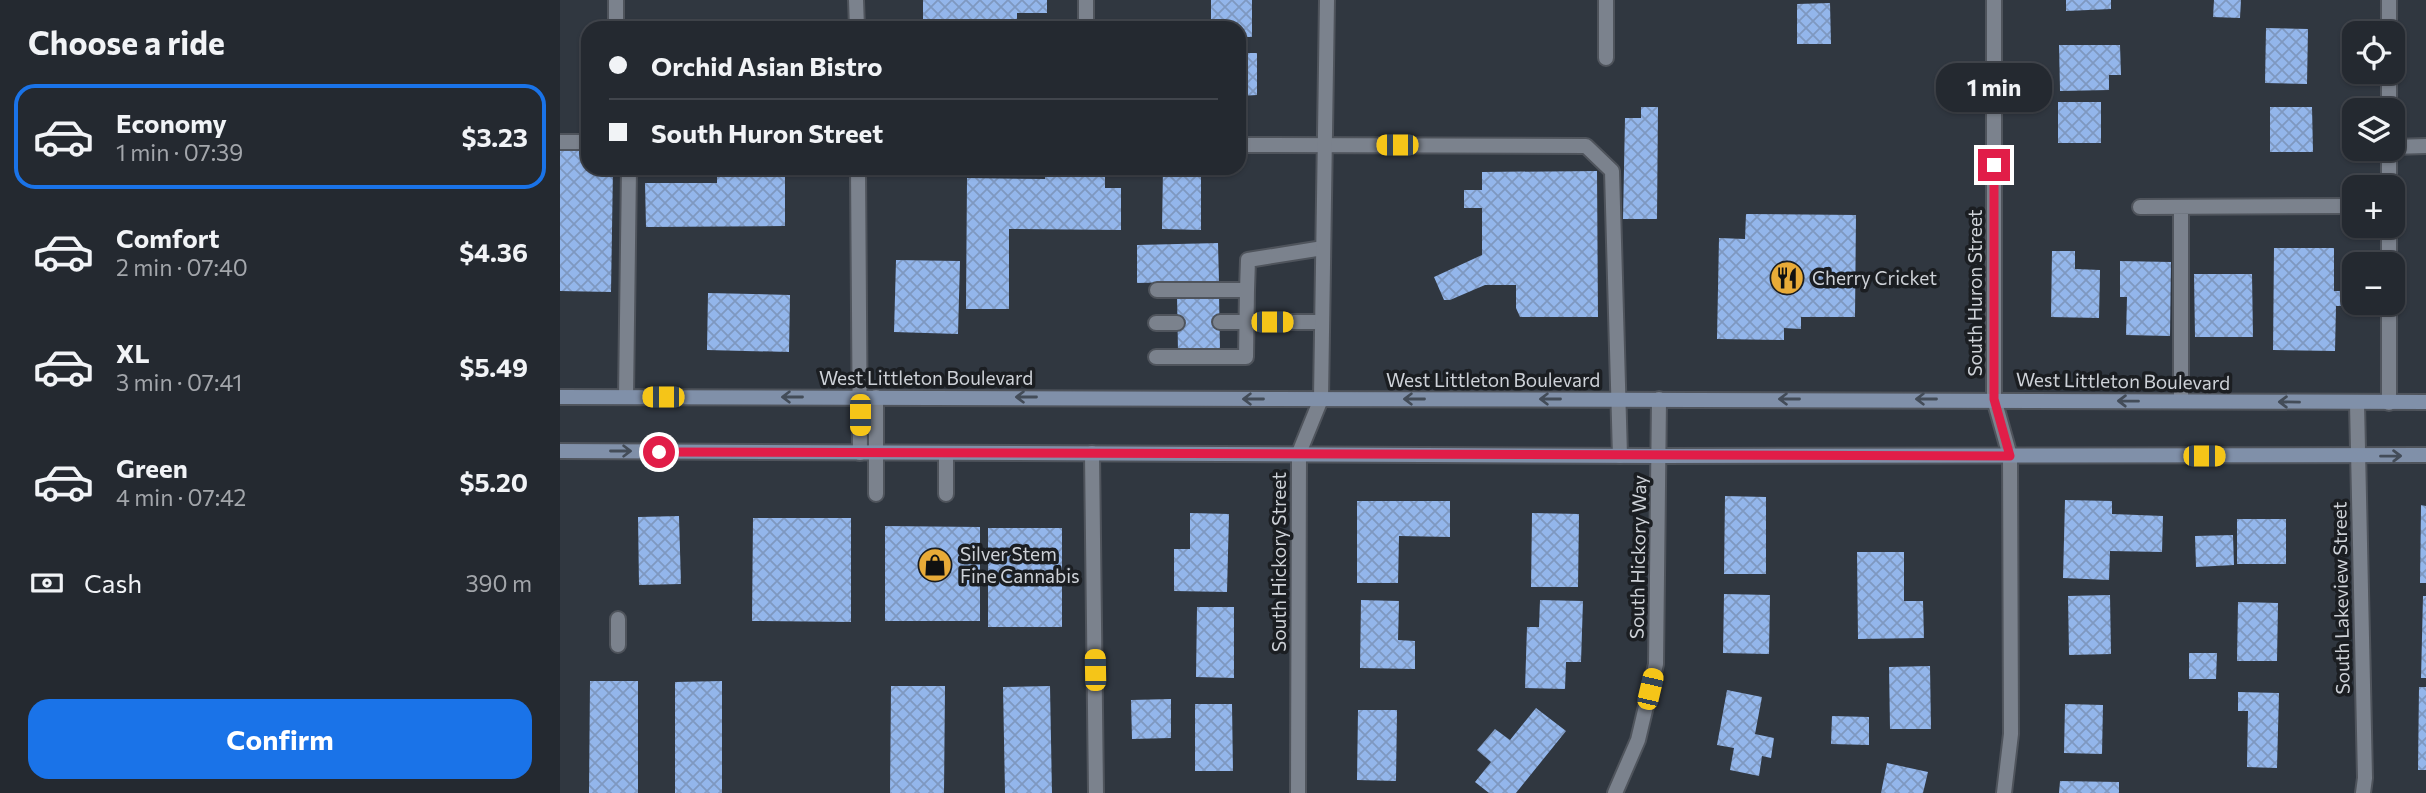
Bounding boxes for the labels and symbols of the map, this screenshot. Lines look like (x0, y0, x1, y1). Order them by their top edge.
callout: 1 min (1936, 64, 2052, 113)
car (1377, 135, 1419, 156)
route end (1978, 149, 2010, 181)
street label: South Huron Street (1963, 209, 1986, 377)
restaurant icon: Cherry Cricket (1768, 259, 1806, 297)
place label: Cherry Cricket (1812, 266, 1937, 289)
car (1252, 312, 1294, 333)
street label: West Littleton Boulevard (819, 366, 1033, 389)
street label: West Littleton Boulevard (2016, 367, 2230, 394)
street label: West Littleton Boulevard (1386, 368, 1600, 391)
car (643, 387, 685, 408)
one-way arrow (780, 390, 803, 404)
one-way arrow (1014, 391, 1037, 404)
one-way arrow (1242, 392, 1265, 406)
one-way arrow (1403, 392, 1426, 406)
one-way arrow (1539, 392, 1562, 406)
one-way arrow (1778, 392, 1801, 406)
one-way arrow (1914, 392, 1937, 406)
car (850, 394, 871, 436)
one-way arrow (2117, 394, 2140, 408)
one-way arrow (2277, 395, 2300, 409)
route start (643, 436, 675, 468)
one-way arrow (609, 444, 632, 458)
car (2184, 446, 2226, 467)
one-way arrow (2380, 449, 2403, 463)
street label: South Hickory Street (1267, 472, 1290, 652)
street label: South Hickory Way (1625, 475, 1650, 639)
street label: South Lakeview Street (2327, 501, 2354, 695)
place label: Silver Stem Fine Cannabis (960, 542, 1080, 587)
shop icon: Silver Stem Fine Cannabis (916, 546, 954, 584)
car (1085, 649, 1106, 691)
car (1636, 666, 1665, 712)

